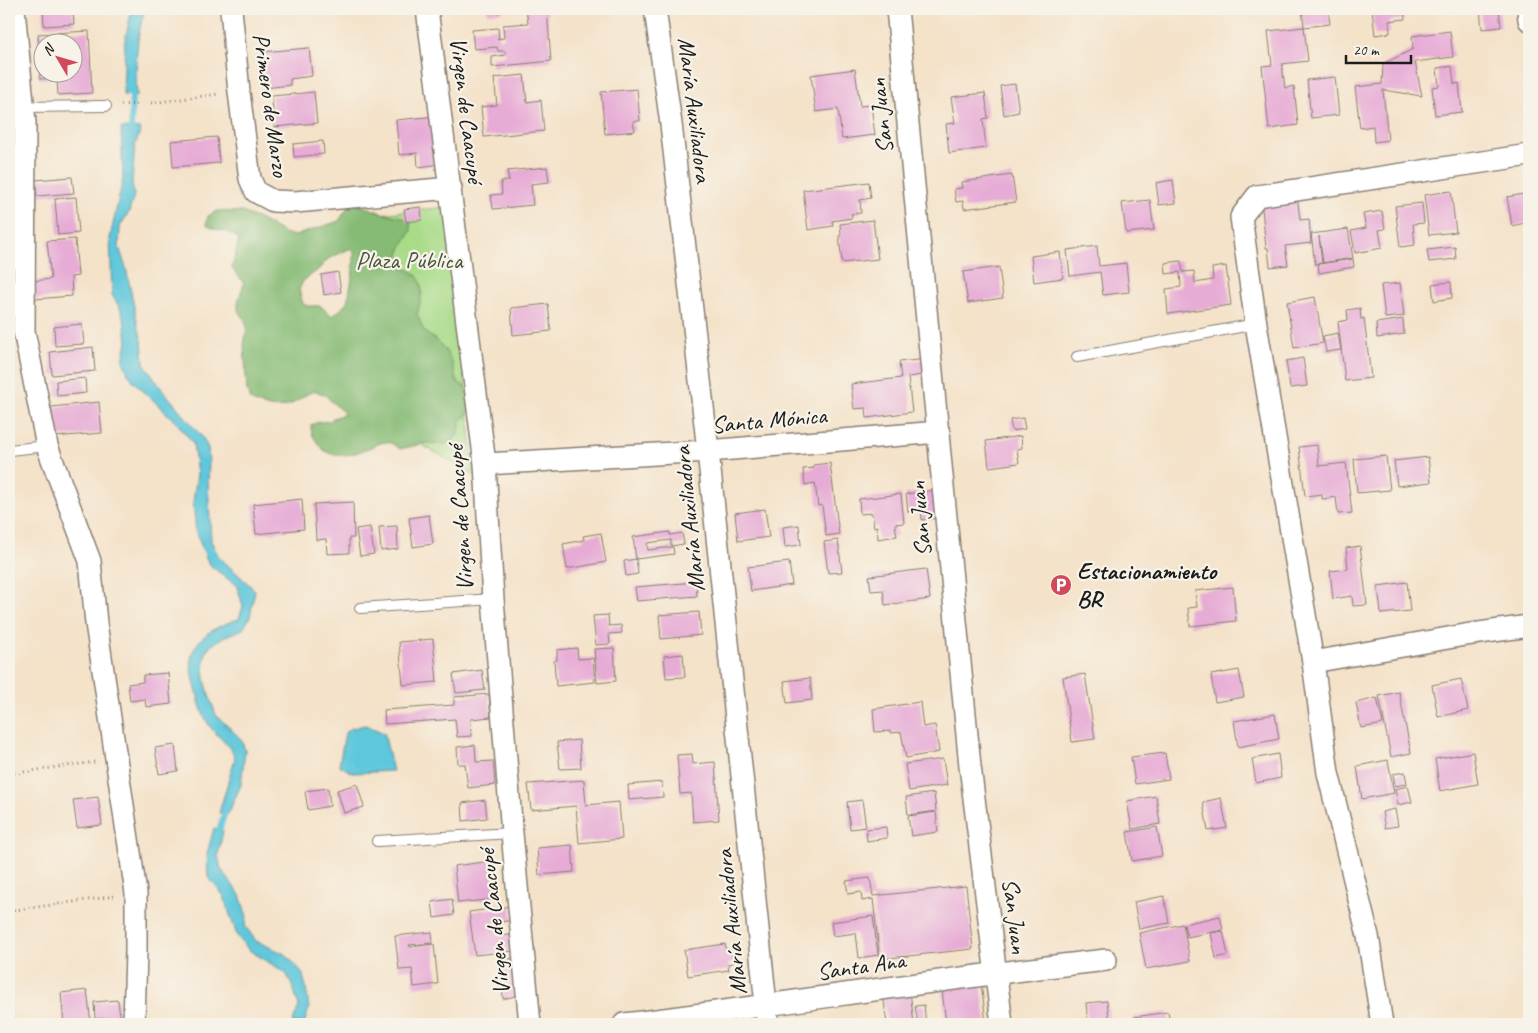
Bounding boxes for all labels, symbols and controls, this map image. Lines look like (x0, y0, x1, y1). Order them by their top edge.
street label: Primero de Marzo (246, 31, 296, 180)
north arrow (32, 32, 82, 82)
scale bar (1346, 32, 1410, 64)
street label: Virgen de Caacupé (443, 35, 491, 189)
street label: María Auxiliadora (671, 36, 719, 186)
text: N (39, 40, 59, 59)
text: 20 m (1353, 41, 1380, 60)
street label: San Juan (862, 77, 900, 155)
park label: Plaza Pública (356, 245, 464, 275)
street label: Santa Mónica (710, 400, 829, 440)
street label: Virgen de Caacupé (440, 440, 480, 592)
street label: María Auxiliadora (666, 443, 712, 593)
street label: San Juan (902, 480, 938, 558)
place label: Estacionamiento BR (1077, 556, 1219, 614)
parking icon: Estacionamiento BR (1049, 573, 1073, 597)
street label: Virgen de Caacupé (471, 843, 517, 996)
street label: María Auxiliadora (708, 846, 754, 996)
street label: San Juan (996, 877, 1035, 955)
street label: Santa Ana (815, 945, 909, 987)

